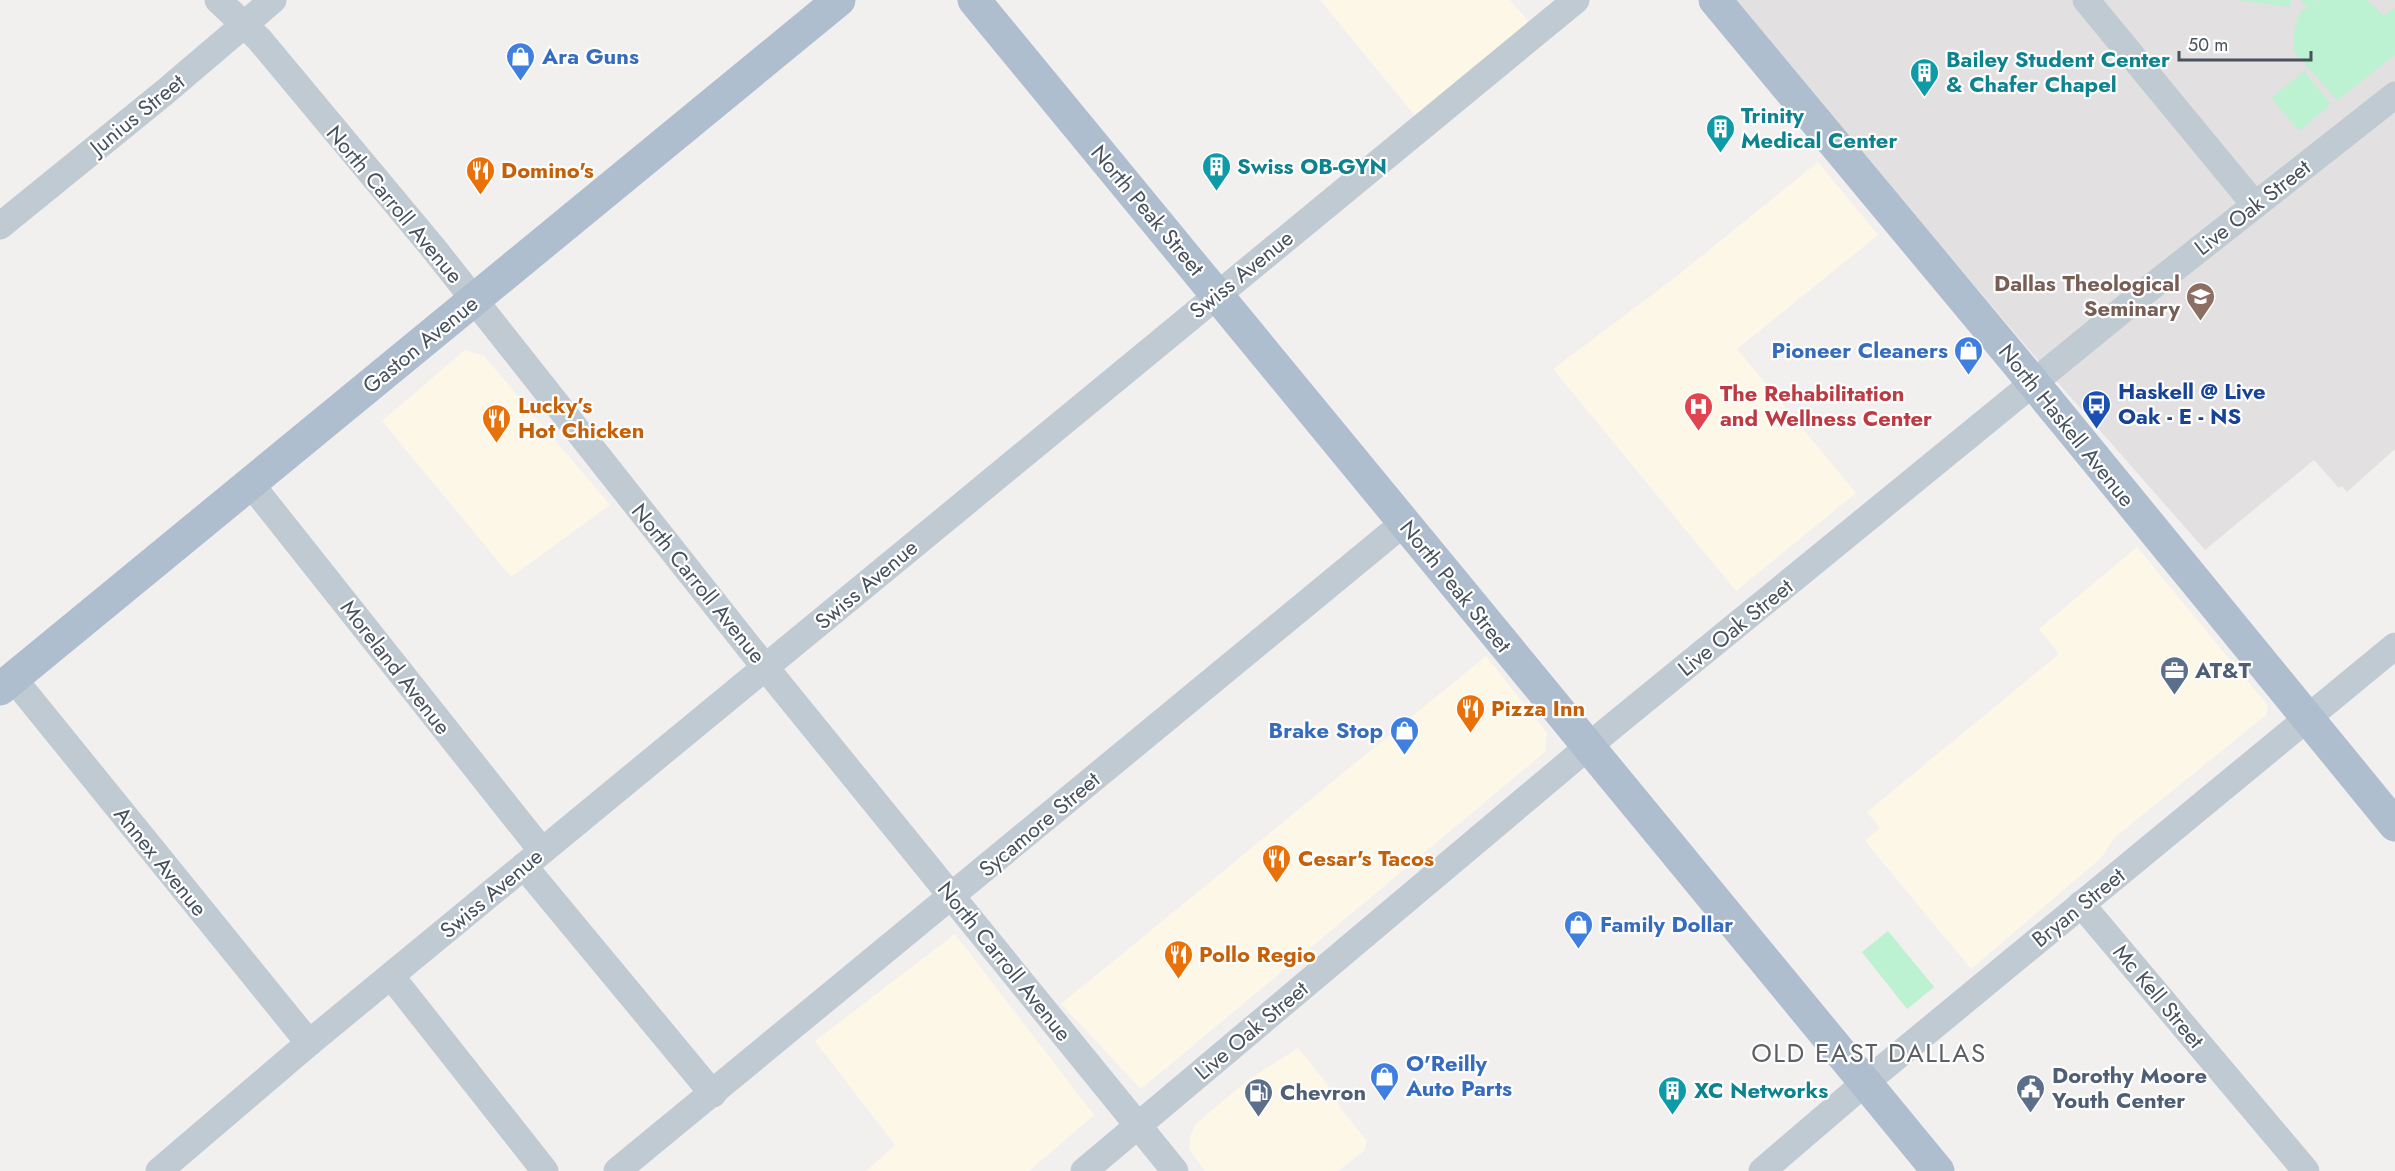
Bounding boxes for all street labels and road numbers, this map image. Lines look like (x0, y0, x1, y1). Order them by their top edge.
street label: Junius Street (80, 65, 192, 164)
street label: North Carroll Avenue (319, 118, 471, 290)
street label: North Peak Street (1084, 138, 1213, 283)
street label: Live Oak Street (2187, 151, 2317, 263)
street label: Swiss Avenue (1182, 222, 1300, 326)
street label: Gaston Avenue (355, 287, 485, 401)
street label: North Haskell Avenue (1991, 337, 2143, 513)
street label: North Carroll Avenue (624, 496, 774, 670)
street label: North Peak Street (1393, 513, 1520, 660)
street label: Swiss Avenue (808, 531, 924, 637)
street label: Live Oak Street (1671, 570, 1800, 683)
street label: Moreland Avenue (333, 593, 459, 741)
street label: Sycamore Street (972, 763, 1107, 884)
street label: Annex Avenue (107, 799, 215, 923)
street label: Swiss Avenue (433, 840, 549, 946)
street label: Bryan Street (2025, 859, 2132, 954)
street label: North Carroll Avenue (930, 874, 1080, 1048)
street label: Mc Kell Street (2106, 937, 2213, 1056)
street label: Live Oak Street (1187, 972, 1315, 1087)

